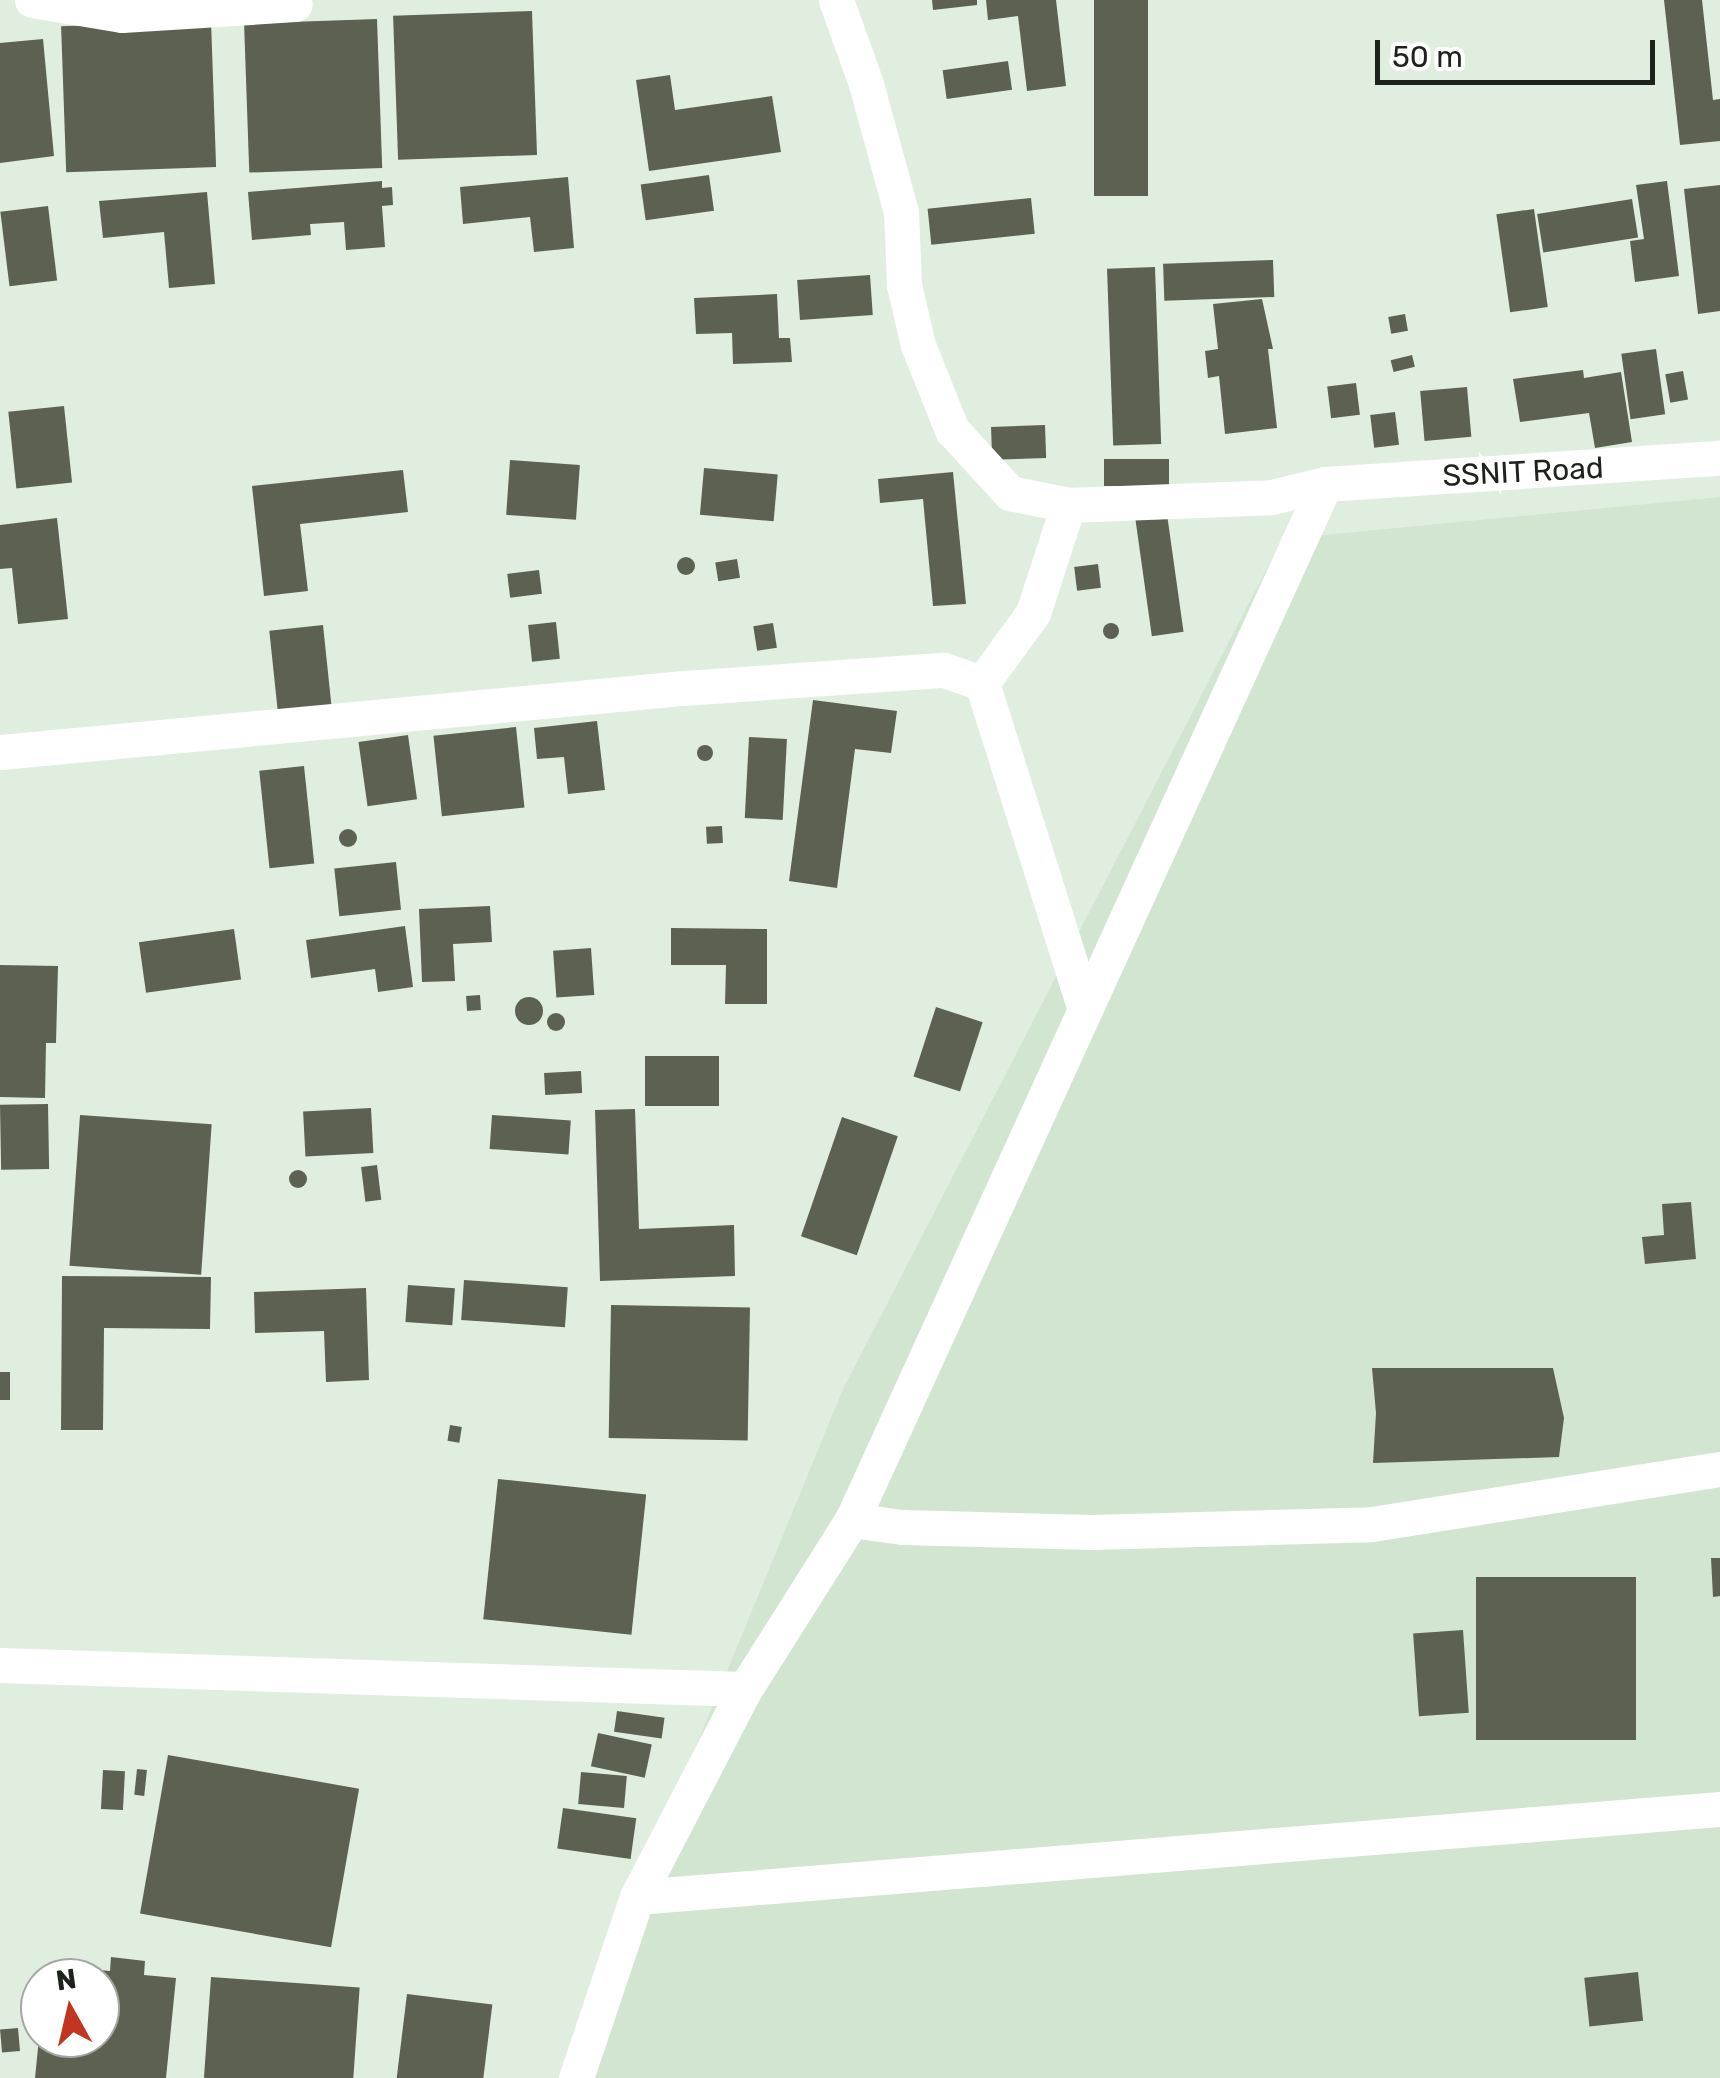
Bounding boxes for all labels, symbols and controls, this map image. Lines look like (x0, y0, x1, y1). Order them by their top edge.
scale bar (1380, 20, 1660, 82)
text: 50 m (1392, 39, 1463, 75)
street label: SSNIT Road (1441, 450, 1605, 494)
north arrow (20, 1958, 120, 2058)
text: N (54, 1962, 78, 1998)

